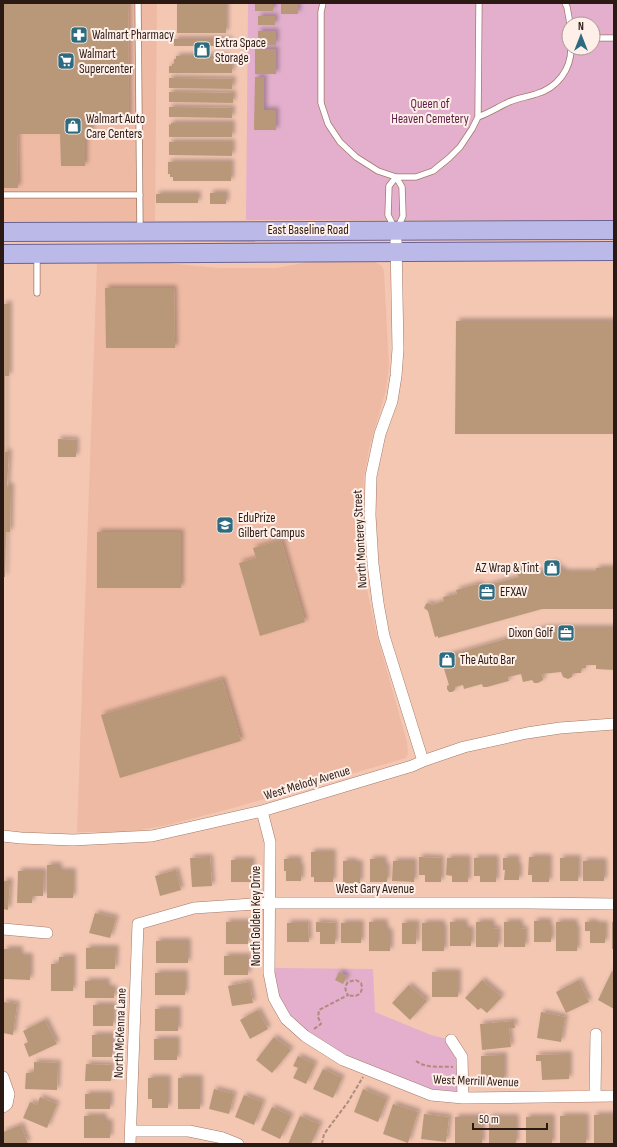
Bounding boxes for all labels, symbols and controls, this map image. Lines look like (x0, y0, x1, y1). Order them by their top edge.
north arrow (561, 16, 601, 56)
text: N (578, 20, 584, 33)
pharmacy icon: Walmart Pharmacy (69, 25, 89, 45)
place label: Walmart Pharmacy (92, 27, 174, 43)
place label: Extra Space Storage (215, 35, 266, 66)
shop icon: Extra Space Storage (192, 40, 212, 60)
place label: Walmart Supercenter (79, 46, 133, 77)
supermarket icon: Walmart Supercenter (56, 51, 76, 71)
park label: Queen of Heaven Cemetery (391, 96, 469, 127)
place label: Walmart Auto Care Centers (86, 111, 145, 142)
shop icon: Walmart Auto Care Centers (63, 116, 83, 136)
street label: East Baseline Road (267, 222, 349, 238)
street label: North Monterey Street (349, 489, 371, 589)
place label: EduPrize Gilbert Campus (238, 510, 305, 541)
school or university icon: EduPrize Gilbert Campus (215, 515, 235, 535)
shop icon: AZ Wrap & Tint (542, 558, 562, 578)
place label: AZ Wrap & Tint (475, 560, 539, 576)
office icon: EFXAV (477, 582, 497, 602)
place label: EFXAV (500, 584, 527, 600)
office icon: Dixon Golf (556, 623, 576, 643)
place label: Dixon Golf (508, 625, 553, 641)
shop icon: The Auto Bar (437, 650, 457, 670)
place label: The Auto Bar (460, 652, 515, 668)
street label: West Melody Avenue (262, 762, 352, 804)
street label: North Golden Key Drive (248, 866, 264, 966)
street label: West Gary Avenue (336, 881, 414, 897)
street label: North McKenna Lane (110, 988, 130, 1078)
street label: West Merrill Avenue (433, 1072, 519, 1090)
scale bar (473, 1105, 547, 1131)
text: 50 m (479, 1112, 499, 1127)

